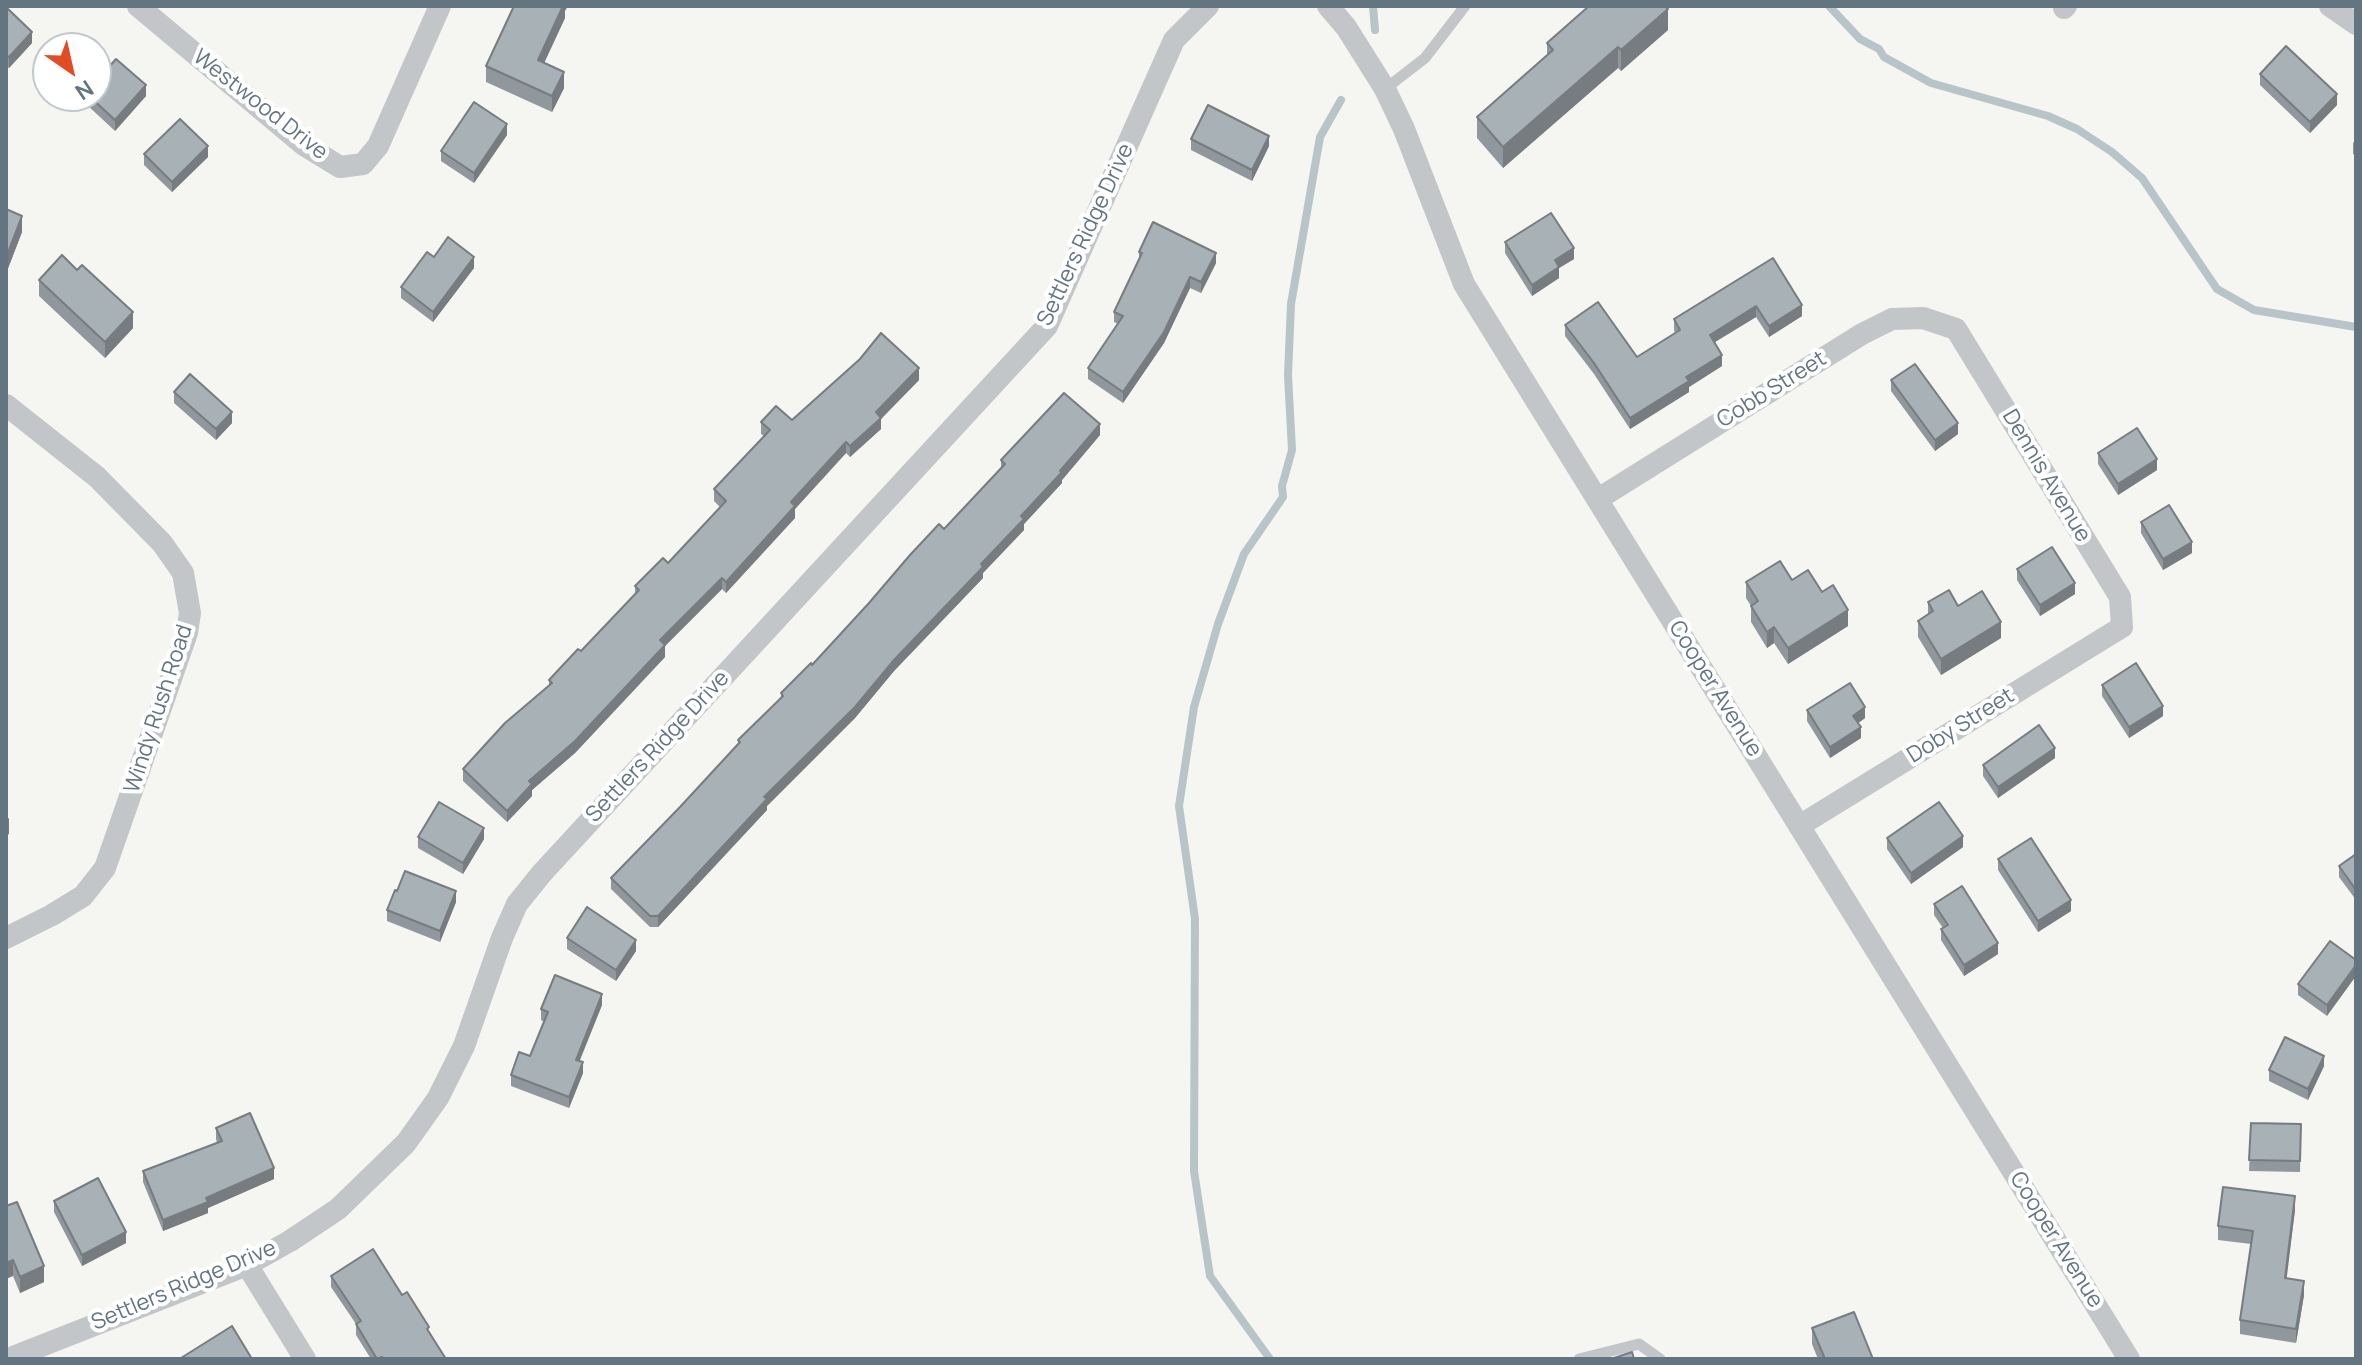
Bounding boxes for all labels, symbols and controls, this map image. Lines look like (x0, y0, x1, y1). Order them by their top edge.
north arrow (32, 32, 112, 112)
street label: Westwood Drive (187, 44, 333, 166)
text: N (69, 73, 99, 107)
street label: Settlers Ridge Drive (1032, 140, 1140, 330)
street label: Cobb Street (1713, 346, 1831, 434)
street label: Dennis Avenue (1996, 405, 2096, 547)
street label: Cooper Avenue (1663, 616, 1767, 762)
street label: Windy Rush Road (119, 622, 199, 796)
street label: Settlers Ridge Drive (581, 666, 735, 828)
street label: Doby Street (1903, 683, 2019, 769)
street label: Cooper Avenue (2004, 1167, 2108, 1313)
street label: Settlers Ridge Drive (88, 1235, 280, 1337)

